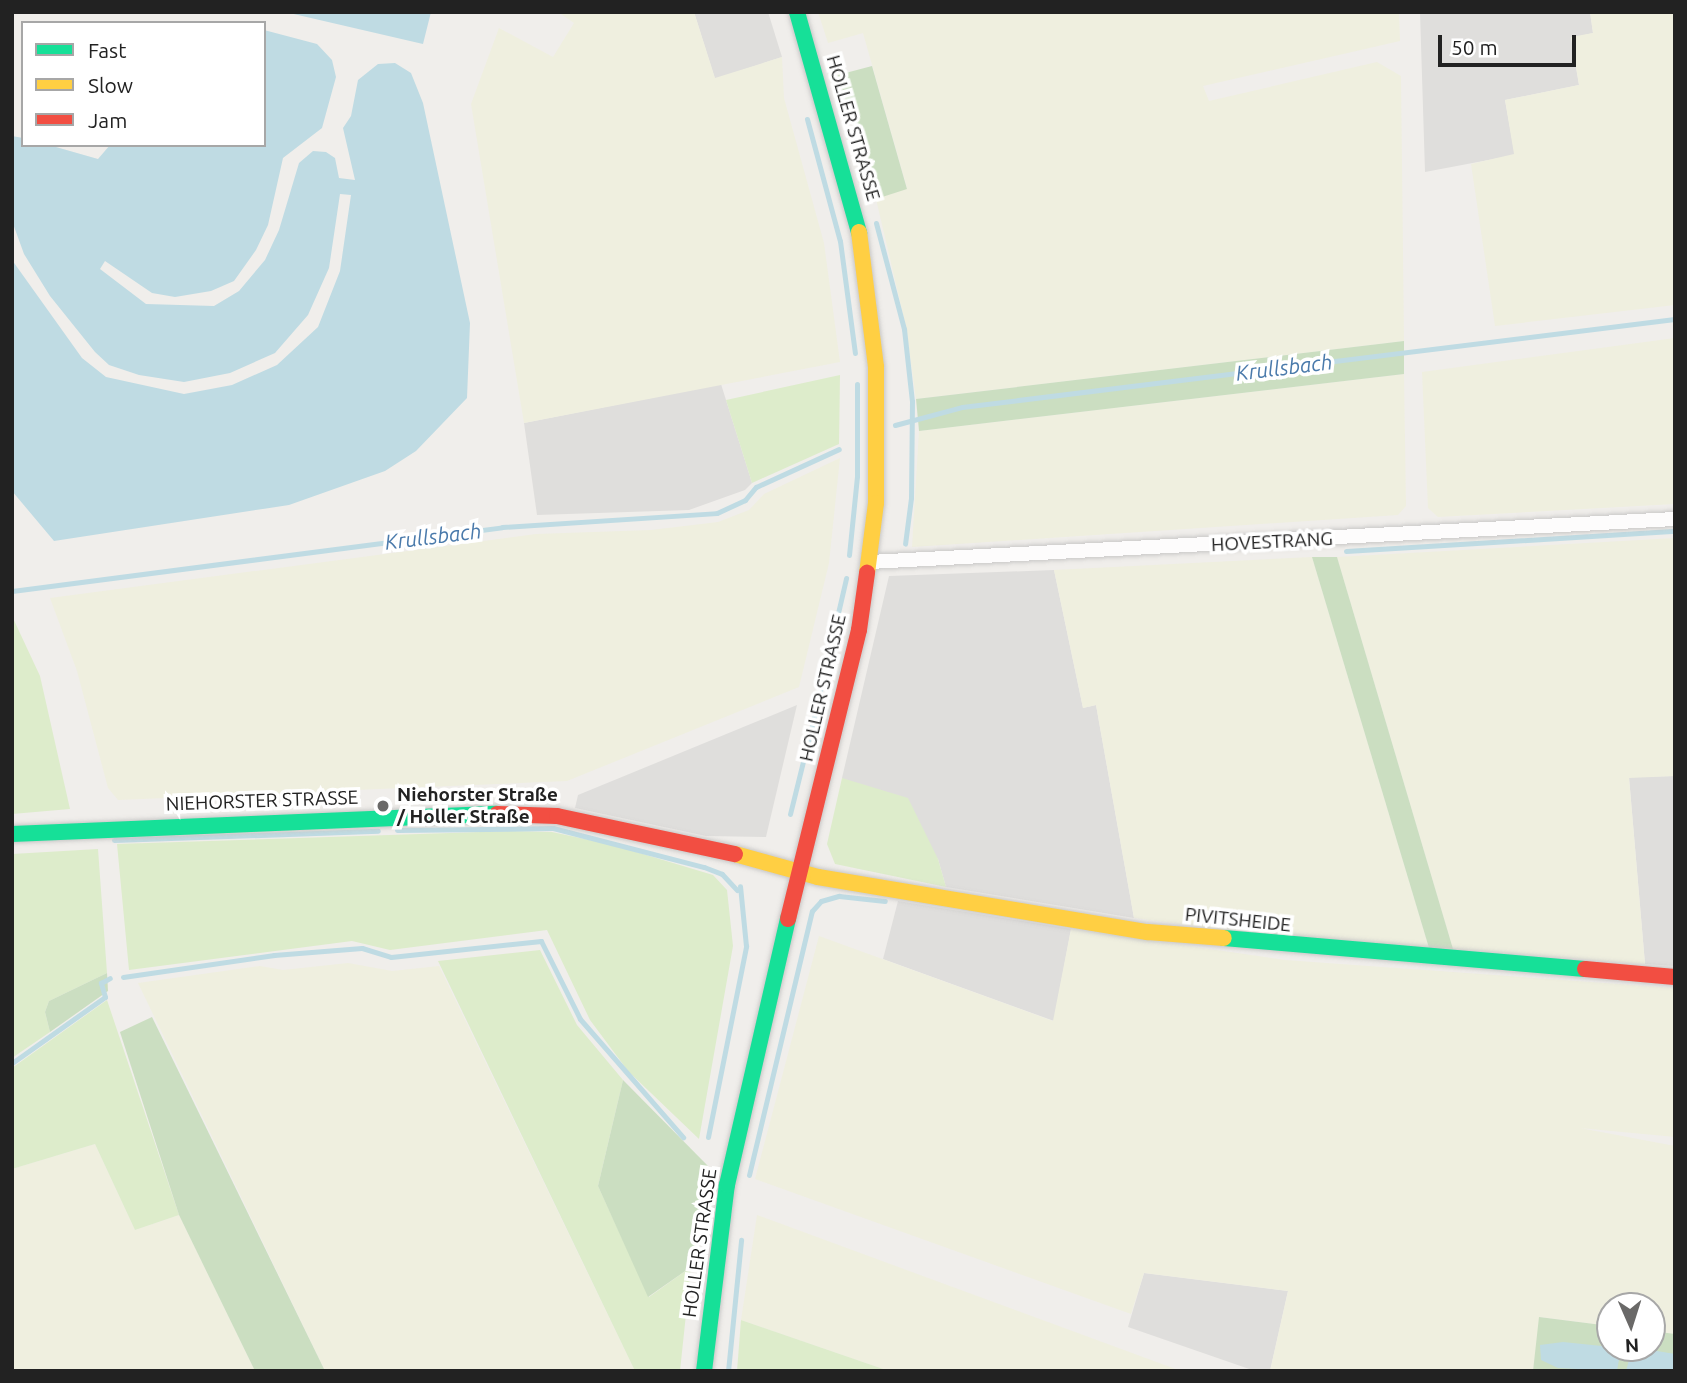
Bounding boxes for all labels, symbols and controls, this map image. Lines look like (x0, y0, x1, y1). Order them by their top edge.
legend (21, 21, 266, 147)
scale bar (1442, 21, 1580, 65)
text: 50 m (1451, 35, 1498, 59)
text: Fast (88, 38, 126, 62)
street label: HOLLER STRASSE (821, 53, 885, 203)
text: Slow (88, 73, 133, 97)
text: Jam (88, 108, 127, 132)
water label: Krullsbach (1234, 349, 1334, 385)
water label: Krullsbach (383, 518, 483, 554)
street label: HOVESTRANG (1211, 527, 1333, 557)
street label: HOLLER STRASSE (795, 612, 851, 764)
place label: Niehorster Straße / Holler Straße (397, 784, 558, 828)
street label: NIEHORSTER STRASSE (165, 786, 359, 816)
marker: Niehorster Straße / Holler Straße (375, 798, 391, 814)
street label: PIVITSHEIDE (1184, 903, 1292, 937)
street label: HOLLER STRASSE (678, 1167, 722, 1319)
north arrow (1596, 1292, 1666, 1362)
text: N (1624, 1335, 1640, 1357)

